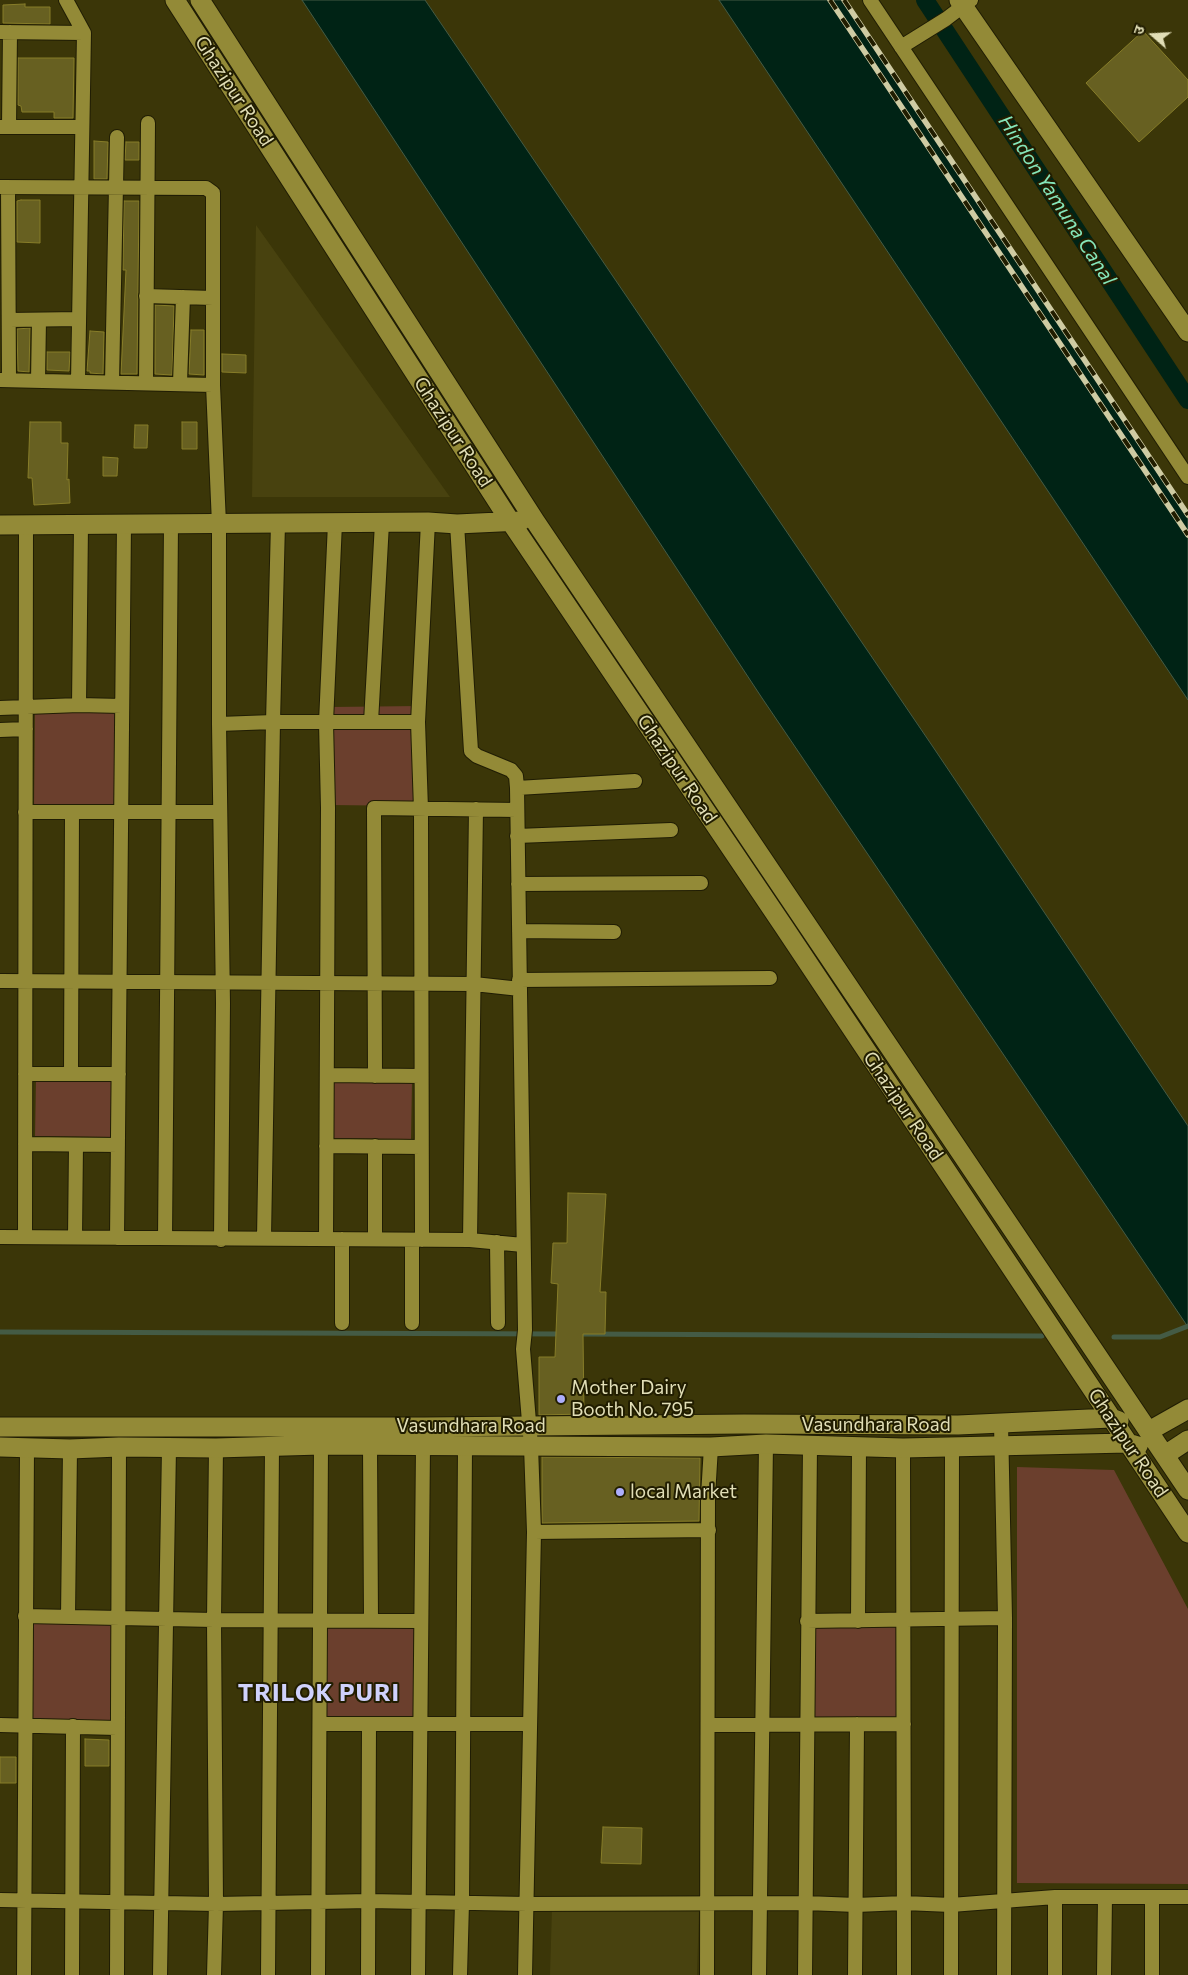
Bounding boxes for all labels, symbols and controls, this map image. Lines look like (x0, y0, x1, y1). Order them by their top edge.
north arrow (1128, 10, 1178, 60)
text: उ (1129, 23, 1148, 37)
street label: Ghazipur Road (190, 32, 278, 150)
water label: Hindon Yamuna Canal (993, 111, 1121, 289)
street label: Ghazipur Road (409, 373, 497, 491)
street label: Ghazipur Road (632, 710, 722, 828)
street label: Ghazipur Road (858, 1047, 948, 1165)
place label: Mother Dairy Booth No. 795 (571, 1377, 694, 1421)
street label: Ghazipur Road (1083, 1384, 1173, 1502)
marker: Mother Dairy Booth No. 795 (555, 1393, 567, 1405)
street label: Vasundhara Road (801, 1414, 951, 1436)
street label: Vasundhara Road (396, 1415, 546, 1437)
place label: local Market (630, 1481, 737, 1503)
marker: local Market (614, 1486, 626, 1498)
district label: TRILOK PURI (236, 1679, 402, 1707)

